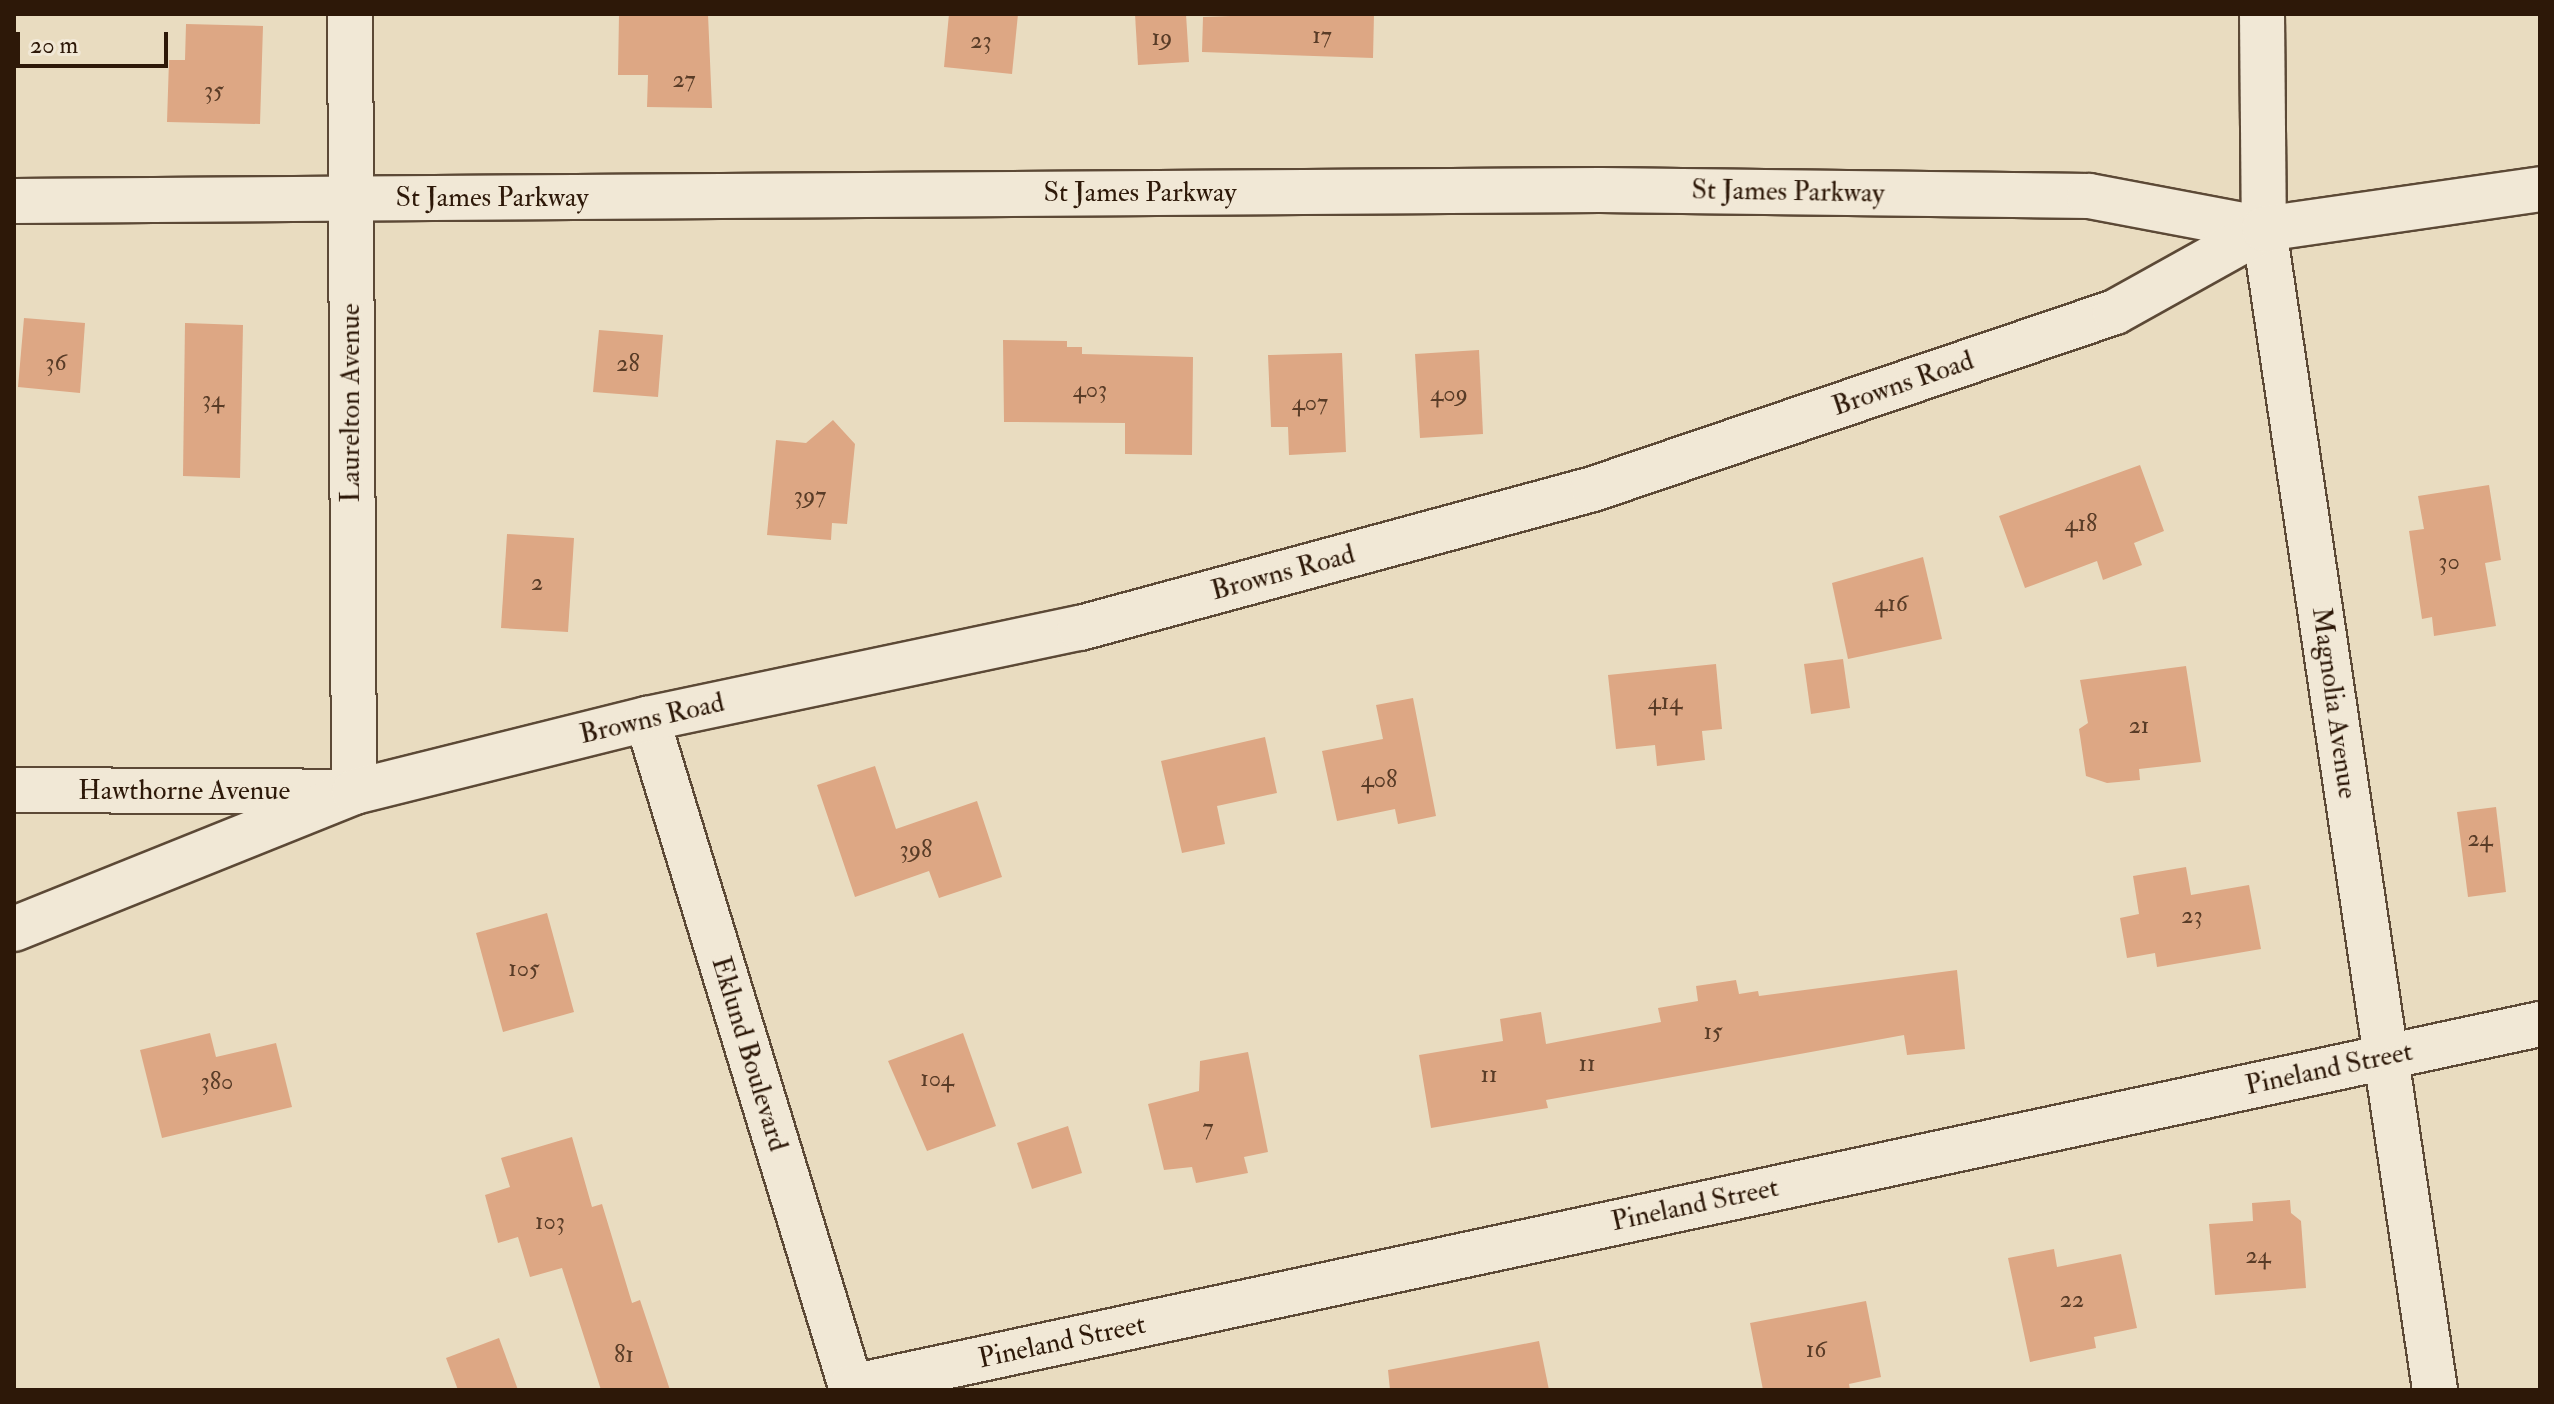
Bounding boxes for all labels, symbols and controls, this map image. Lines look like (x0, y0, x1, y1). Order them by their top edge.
scale bar (20, 16, 172, 66)
house number: 17 (1312, 22, 1332, 50)
house number: 19 (1152, 24, 1172, 52)
house number: 23 (970, 27, 992, 55)
text: 20 m (30, 30, 78, 61)
house number: 27 (672, 66, 696, 94)
house number: 35 (204, 77, 224, 105)
street label: St James Parkway (1691, 174, 1885, 210)
street label: St James Parkway (1043, 176, 1237, 210)
street label: St James Parkway (395, 181, 589, 215)
street label: Laurelton Avenue (334, 303, 368, 503)
street label: Browns Road (1828, 344, 1978, 424)
house number: 36 (45, 349, 67, 377)
house number: 28 (616, 350, 640, 378)
house number: 403 (1073, 376, 1107, 404)
house number: 409 (1430, 380, 1468, 408)
house number: 34 (202, 386, 224, 414)
house number: 407 (1292, 389, 1328, 417)
house number: 397 (794, 482, 826, 510)
house number: 418 (2065, 510, 2097, 538)
street label: Browns Road (1207, 538, 1359, 608)
house number: 30 (2438, 548, 2460, 576)
house number: 2 (531, 569, 543, 597)
house number: 416 (1874, 590, 1908, 618)
street label: Magnolia Avenue (2304, 605, 2364, 801)
street label: Browns Road (576, 686, 728, 752)
house number: 414 (1648, 688, 1682, 716)
house number: 21 (2129, 712, 2149, 740)
house number: 408 (1361, 766, 1397, 794)
street label: Hawthorne Avenue (78, 774, 290, 808)
house number: 24 (2467, 825, 2493, 853)
house number: 398 (900, 836, 932, 864)
house number: 23 (2181, 902, 2203, 930)
street label: Eklund Boulevard (703, 953, 795, 1155)
house number: 105 (508, 955, 540, 983)
house number: 15 (1703, 1018, 1723, 1046)
street label: Pineland Street (2242, 1035, 2416, 1103)
house number: 11 (1578, 1050, 1596, 1078)
house number: 11 (1480, 1061, 1498, 1089)
house number: 104 (920, 1065, 954, 1093)
house number: 380 (201, 1068, 233, 1096)
house number: 7 (1202, 1114, 1214, 1142)
street label: Pineland Street (1608, 1171, 1782, 1239)
house number: 103 (535, 1208, 565, 1236)
house number: 24 (2245, 1242, 2271, 1270)
house number: 22 (2060, 1286, 2084, 1314)
street label: Pineland Street (975, 1308, 1149, 1376)
house number: 16 (1806, 1336, 1826, 1364)
house number: 81 (614, 1341, 634, 1369)

